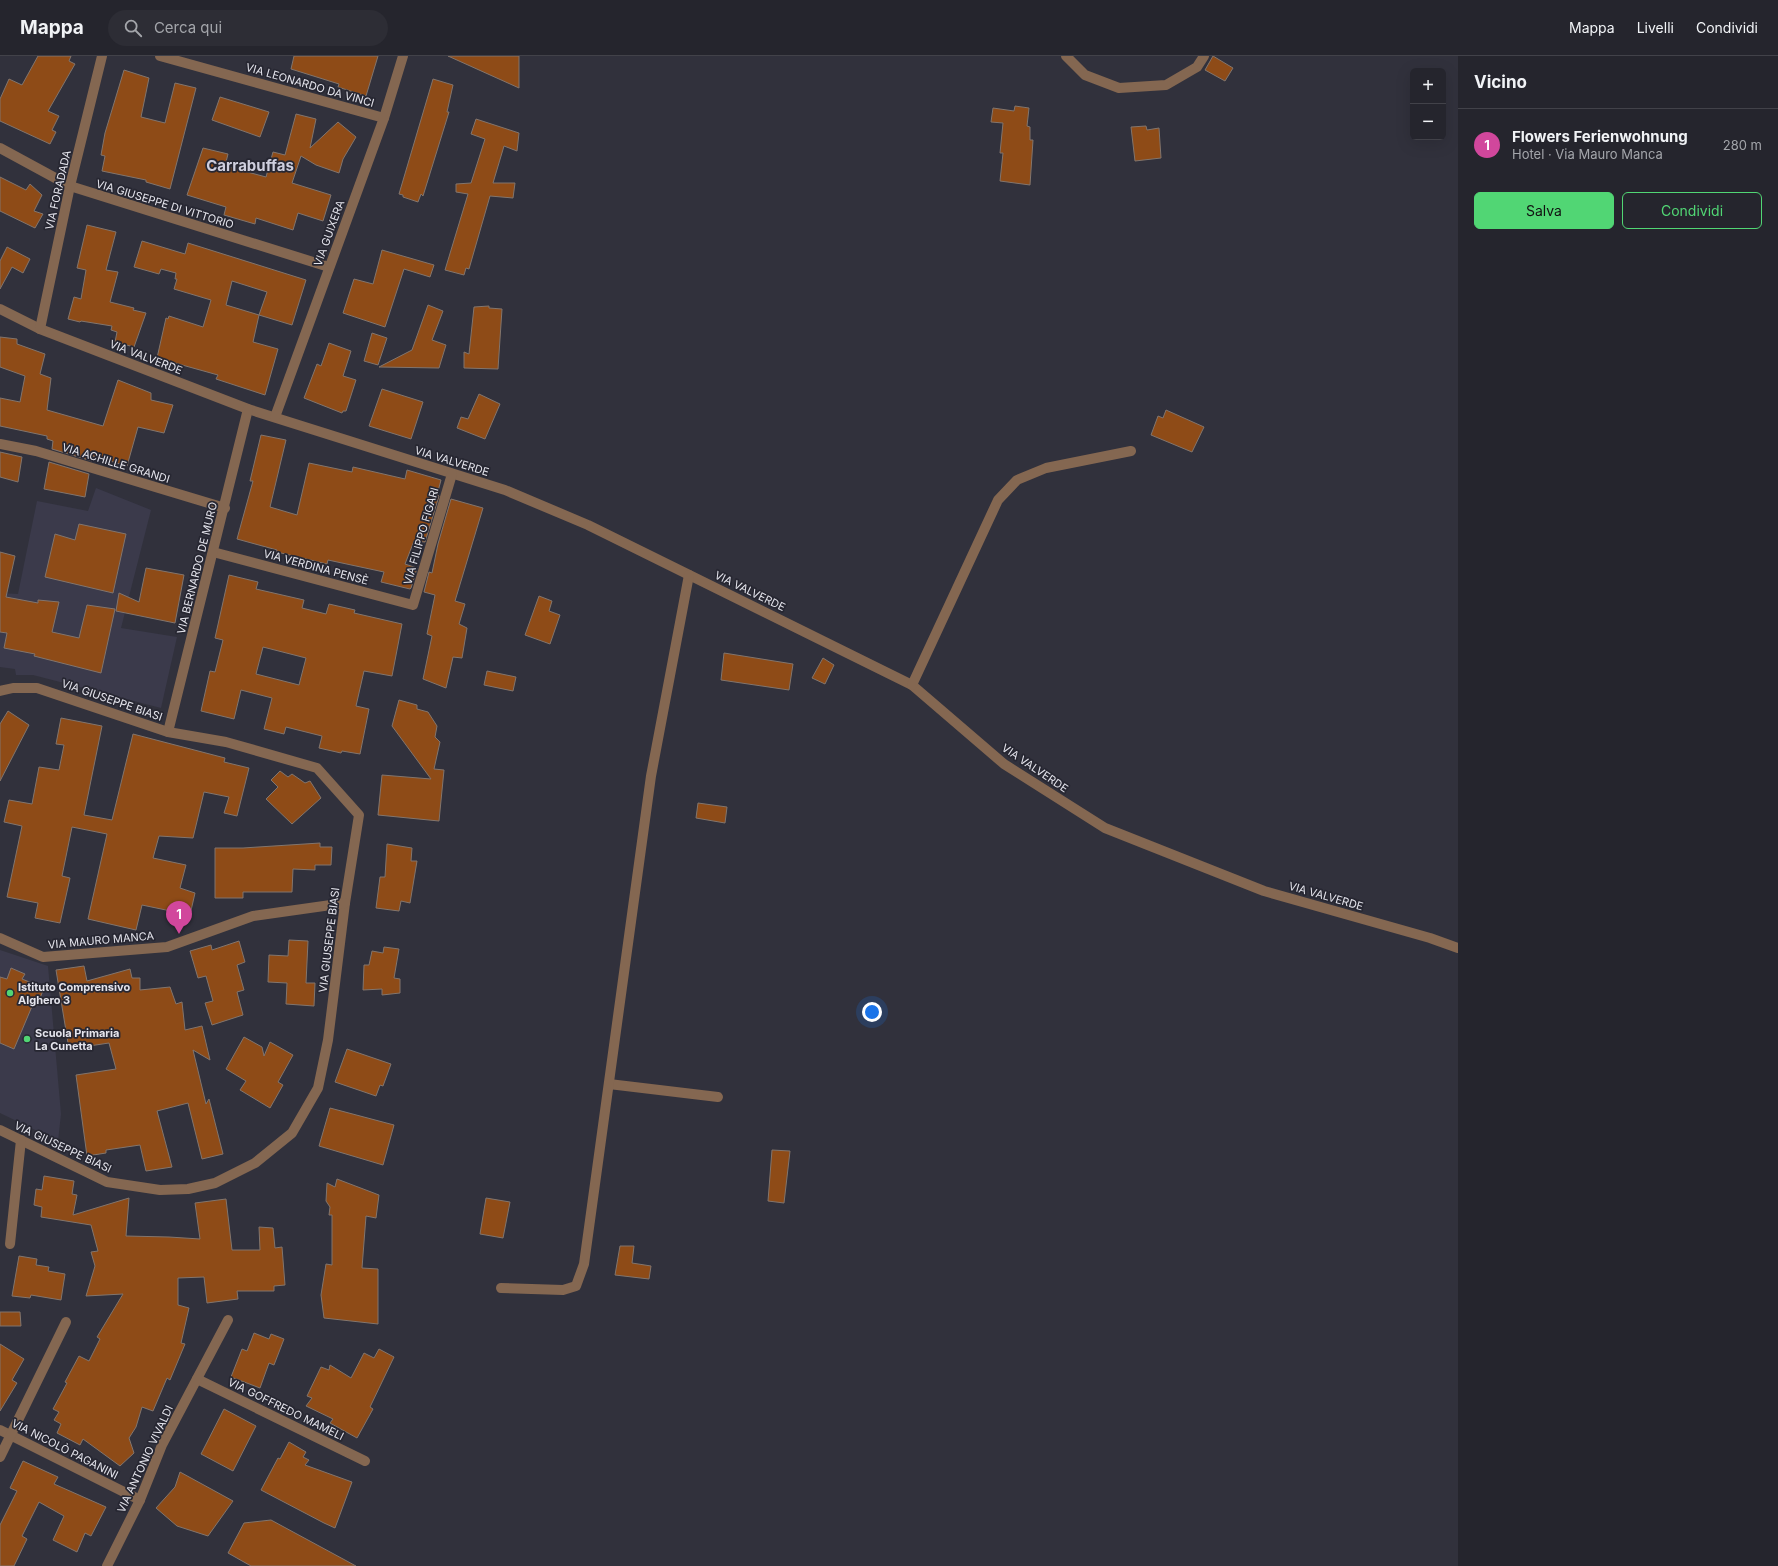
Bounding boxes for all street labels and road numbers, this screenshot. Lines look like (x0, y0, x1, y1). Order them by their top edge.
street label: VIA LEONARDO DA VINCI (244, 60, 376, 110)
street label: VIA FORADADA (42, 149, 74, 231)
street label: VIA GIUSEPPE DI VITTORIO (94, 176, 236, 232)
street label: VIA GUIXERA (311, 198, 348, 268)
street label: VIA VALVERDE (108, 337, 184, 377)
street label: VIA ACHILLE GRANDI (60, 440, 172, 486)
street label: VIA VALVERDE (413, 443, 491, 479)
street label: VIA FILIPPO FIGARI (400, 486, 442, 586)
street label: VIA BERNARDO DE MURO (174, 500, 220, 636)
street label: VIA VERDINA PENSÈ (262, 546, 370, 588)
street label: VIA VALVERDE (712, 568, 788, 614)
street label: VIA GIUSEPPE BIASI (60, 676, 164, 724)
street label: VIA VALVERDE (999, 741, 1071, 795)
street label: VIA VALVERDE (1287, 879, 1365, 913)
street label: VIA GIUSEPPE BIASI (316, 887, 342, 993)
street label: VIA MAURO MANCA (47, 928, 155, 952)
street label: VIA GIUSEPPE BIASI (12, 1118, 114, 1176)
street label: VIA GOFFREDO MAMELI (226, 1375, 346, 1443)
street label: VIA ANTONIO VIVALDI (114, 1403, 176, 1515)
street label: VIA NICOLÒ PAGANINI (9, 1416, 121, 1482)

